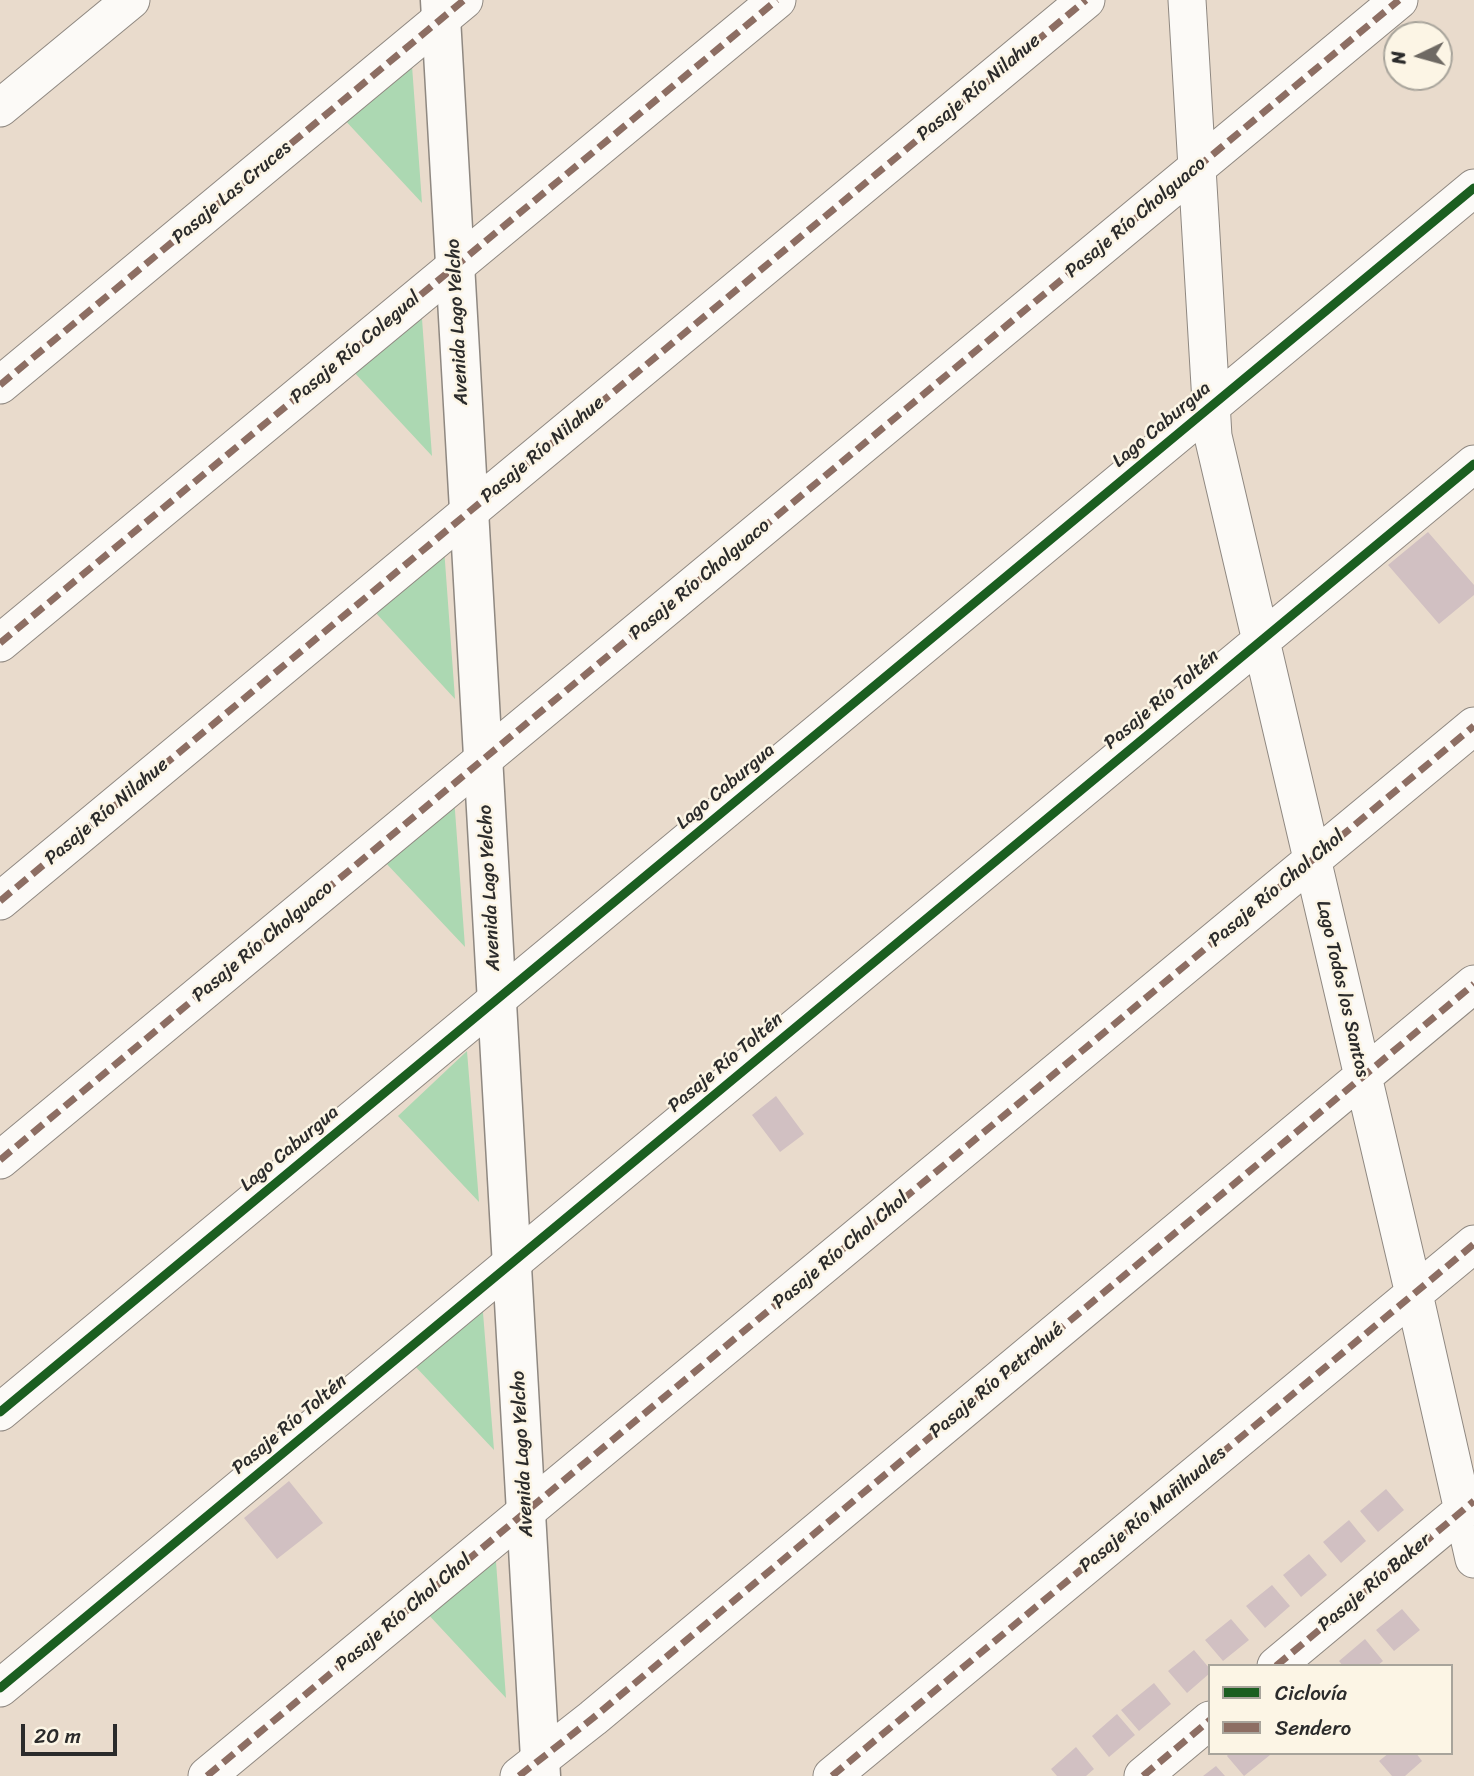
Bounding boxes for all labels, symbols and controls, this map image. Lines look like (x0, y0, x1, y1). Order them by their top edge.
north arrow (1383, 21, 1453, 91)
street label: Pasaje Río Nilahue (913, 30, 1045, 146)
text: N (1382, 50, 1416, 66)
street label: Pasaje Las Cruces (168, 137, 296, 249)
street label: Pasaje Río Cholguaco (1061, 153, 1211, 283)
street label: Avenida Lago Yelcho (442, 238, 474, 406)
street label: Pasaje Río Colegual (286, 287, 426, 409)
street label: Lago Caburgua (1108, 377, 1216, 473)
street label: Pasaje Río Nilahue (477, 392, 609, 508)
street label: Pasaje Río Cholguaco (625, 515, 775, 645)
street label: Pasaje Río Toltén (1100, 645, 1224, 755)
street label: Lago Caburgua (672, 739, 780, 835)
street label: Pasaje Río Nilahue (41, 754, 173, 870)
street label: Avenida Lago Yelcho (474, 804, 506, 972)
street label: Pasaje Río Chol Chol (1205, 826, 1349, 952)
street label: Pasaje Río Cholguaco (188, 877, 338, 1007)
street label: Lago Todos los Santos (1311, 898, 1373, 1080)
street label: Pasaje Río Toltén (664, 1008, 788, 1118)
street label: Lago Caburgua (236, 1101, 344, 1197)
street label: Pasaje Río Chol Chol (769, 1188, 913, 1314)
street label: Pasaje Río Petrohué (925, 1318, 1069, 1444)
street label: Pasaje Río Toltén (228, 1370, 352, 1480)
street label: Avenida Lago Yelcho (507, 1370, 539, 1538)
street label: Pasaje Río Mañihuales (1075, 1442, 1231, 1578)
street label: Pasaje Río Baker (1314, 1529, 1436, 1637)
street label: Pasaje Río Chol Chol (332, 1550, 476, 1676)
legend (1208, 1664, 1453, 1755)
text: Ciclovía (1275, 1674, 1347, 1712)
text: Sendero (1275, 1709, 1351, 1747)
scale bar (24, 1710, 121, 1754)
text: 20 m (34, 1717, 81, 1755)

